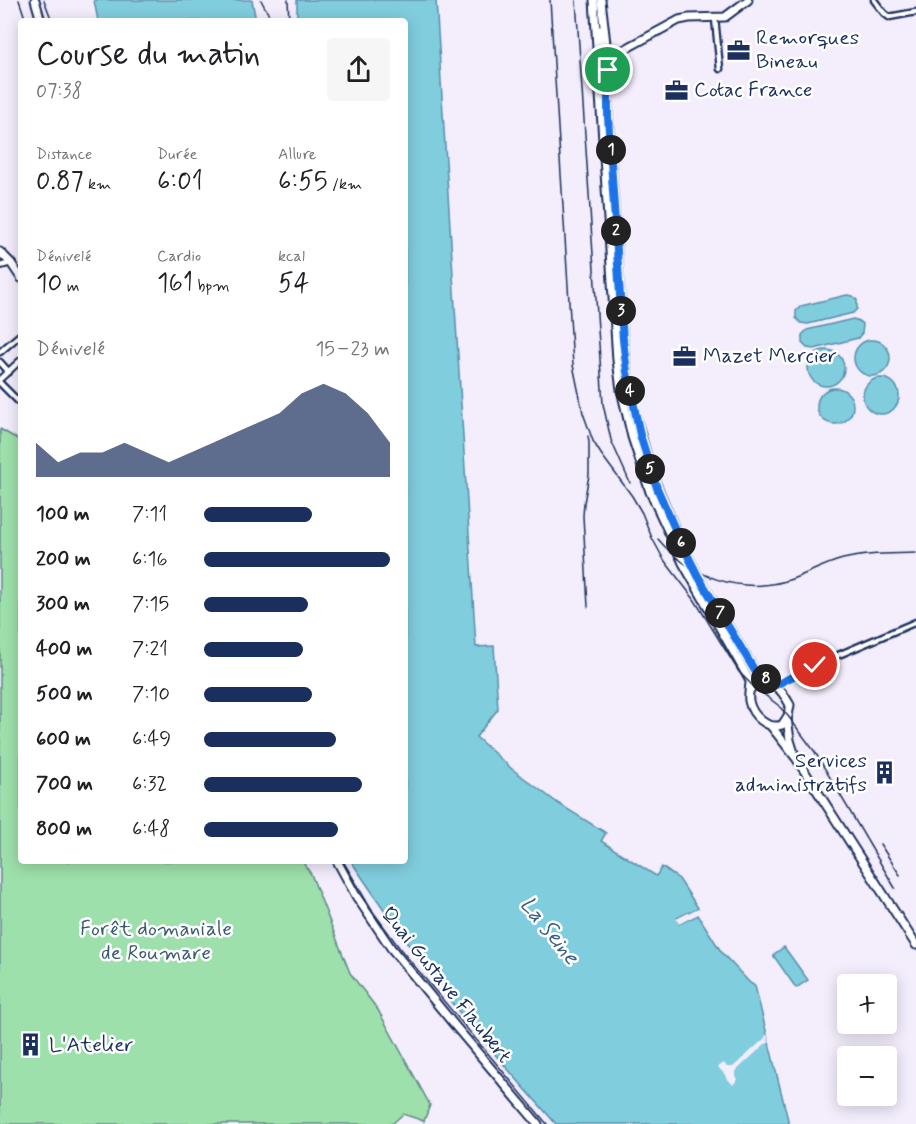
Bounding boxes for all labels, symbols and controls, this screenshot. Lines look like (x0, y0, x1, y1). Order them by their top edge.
place label: Remorques Bineau (756, 24, 859, 76)
text: Course du matin (36, 33, 260, 77)
office icon: Remorques Bineau (725, 37, 751, 63)
button: share (327, 38, 390, 101)
pin (582, 44, 633, 95)
icon: arrive (591, 53, 624, 86)
place label: Cotac France (694, 76, 813, 104)
office icon: Cotac France (663, 77, 689, 103)
text: 07:38 (36, 78, 83, 105)
pin: 1 (596, 135, 626, 165)
text: 1 (607, 139, 615, 160)
text: Distance (36, 144, 92, 165)
text: Durée (157, 144, 197, 165)
text: Allure (278, 144, 316, 165)
text: 0.87 (36, 165, 84, 199)
text: 6:01 (157, 165, 203, 199)
text: 6:55 (278, 165, 328, 199)
text: km (84, 174, 111, 195)
text: /km (328, 174, 362, 195)
pin: 2 (601, 216, 631, 246)
text: 2 (612, 220, 620, 241)
text: Dénivelé (36, 246, 91, 267)
text: Cardio (157, 246, 201, 267)
text: kcal (278, 246, 305, 267)
text: 10 (36, 267, 63, 301)
text: 161 (157, 267, 193, 301)
text: 54 (278, 267, 309, 301)
text: m (63, 276, 80, 297)
text: bpm (193, 276, 230, 297)
pin: 3 (606, 296, 636, 326)
text: 3 (617, 300, 625, 321)
text: Dénivelé (36, 336, 105, 363)
text: 15–23 m (315, 336, 390, 363)
place label: Mazet Mercier (703, 342, 837, 370)
office icon: Mazet Mercier (672, 343, 698, 369)
pin: 4 (615, 376, 645, 406)
text: 4 (625, 380, 635, 401)
pin: 5 (635, 454, 665, 484)
text: 5 (645, 458, 655, 479)
text: 100 m (36, 501, 90, 528)
text: 7:11 (132, 501, 167, 528)
pin: 6 (666, 528, 696, 558)
text: 6 (677, 532, 685, 553)
text: 200 m (36, 546, 91, 573)
text: 6:16 (132, 546, 168, 573)
text: 300 m (36, 591, 90, 618)
text: 7:15 (132, 591, 169, 618)
pin: 7 (705, 598, 735, 628)
text: 7 (715, 602, 725, 623)
text: 400 m (36, 636, 92, 663)
text: 7:21 (132, 636, 168, 663)
pin (789, 639, 840, 690)
icon: check (798, 648, 831, 681)
pin: 8 (751, 664, 781, 694)
text: 8 (761, 668, 771, 689)
text: 500 m (36, 681, 93, 708)
text: 7:10 (132, 681, 170, 708)
text: 600 m (36, 726, 91, 753)
text: 6:49 (132, 726, 171, 753)
place label: Services administratifs (735, 747, 867, 799)
building icon: Services administratifs (872, 760, 898, 786)
text: 700 m (36, 771, 93, 798)
text: 6:32 (132, 771, 167, 798)
text: 800 m (36, 816, 92, 843)
text: 6:48 (132, 816, 170, 843)
water label: La Seine (513, 891, 586, 971)
street label: Quai Gustave Flaubert (374, 901, 518, 1069)
park label: Forêt domaniale de Roumare (80, 915, 232, 967)
map controls (837, 974, 897, 1106)
button: + (837, 974, 897, 1034)
place label: L'Atelier (49, 1031, 134, 1059)
building icon: L'Atelier (18, 1032, 44, 1058)
button: − (837, 1046, 897, 1106)

